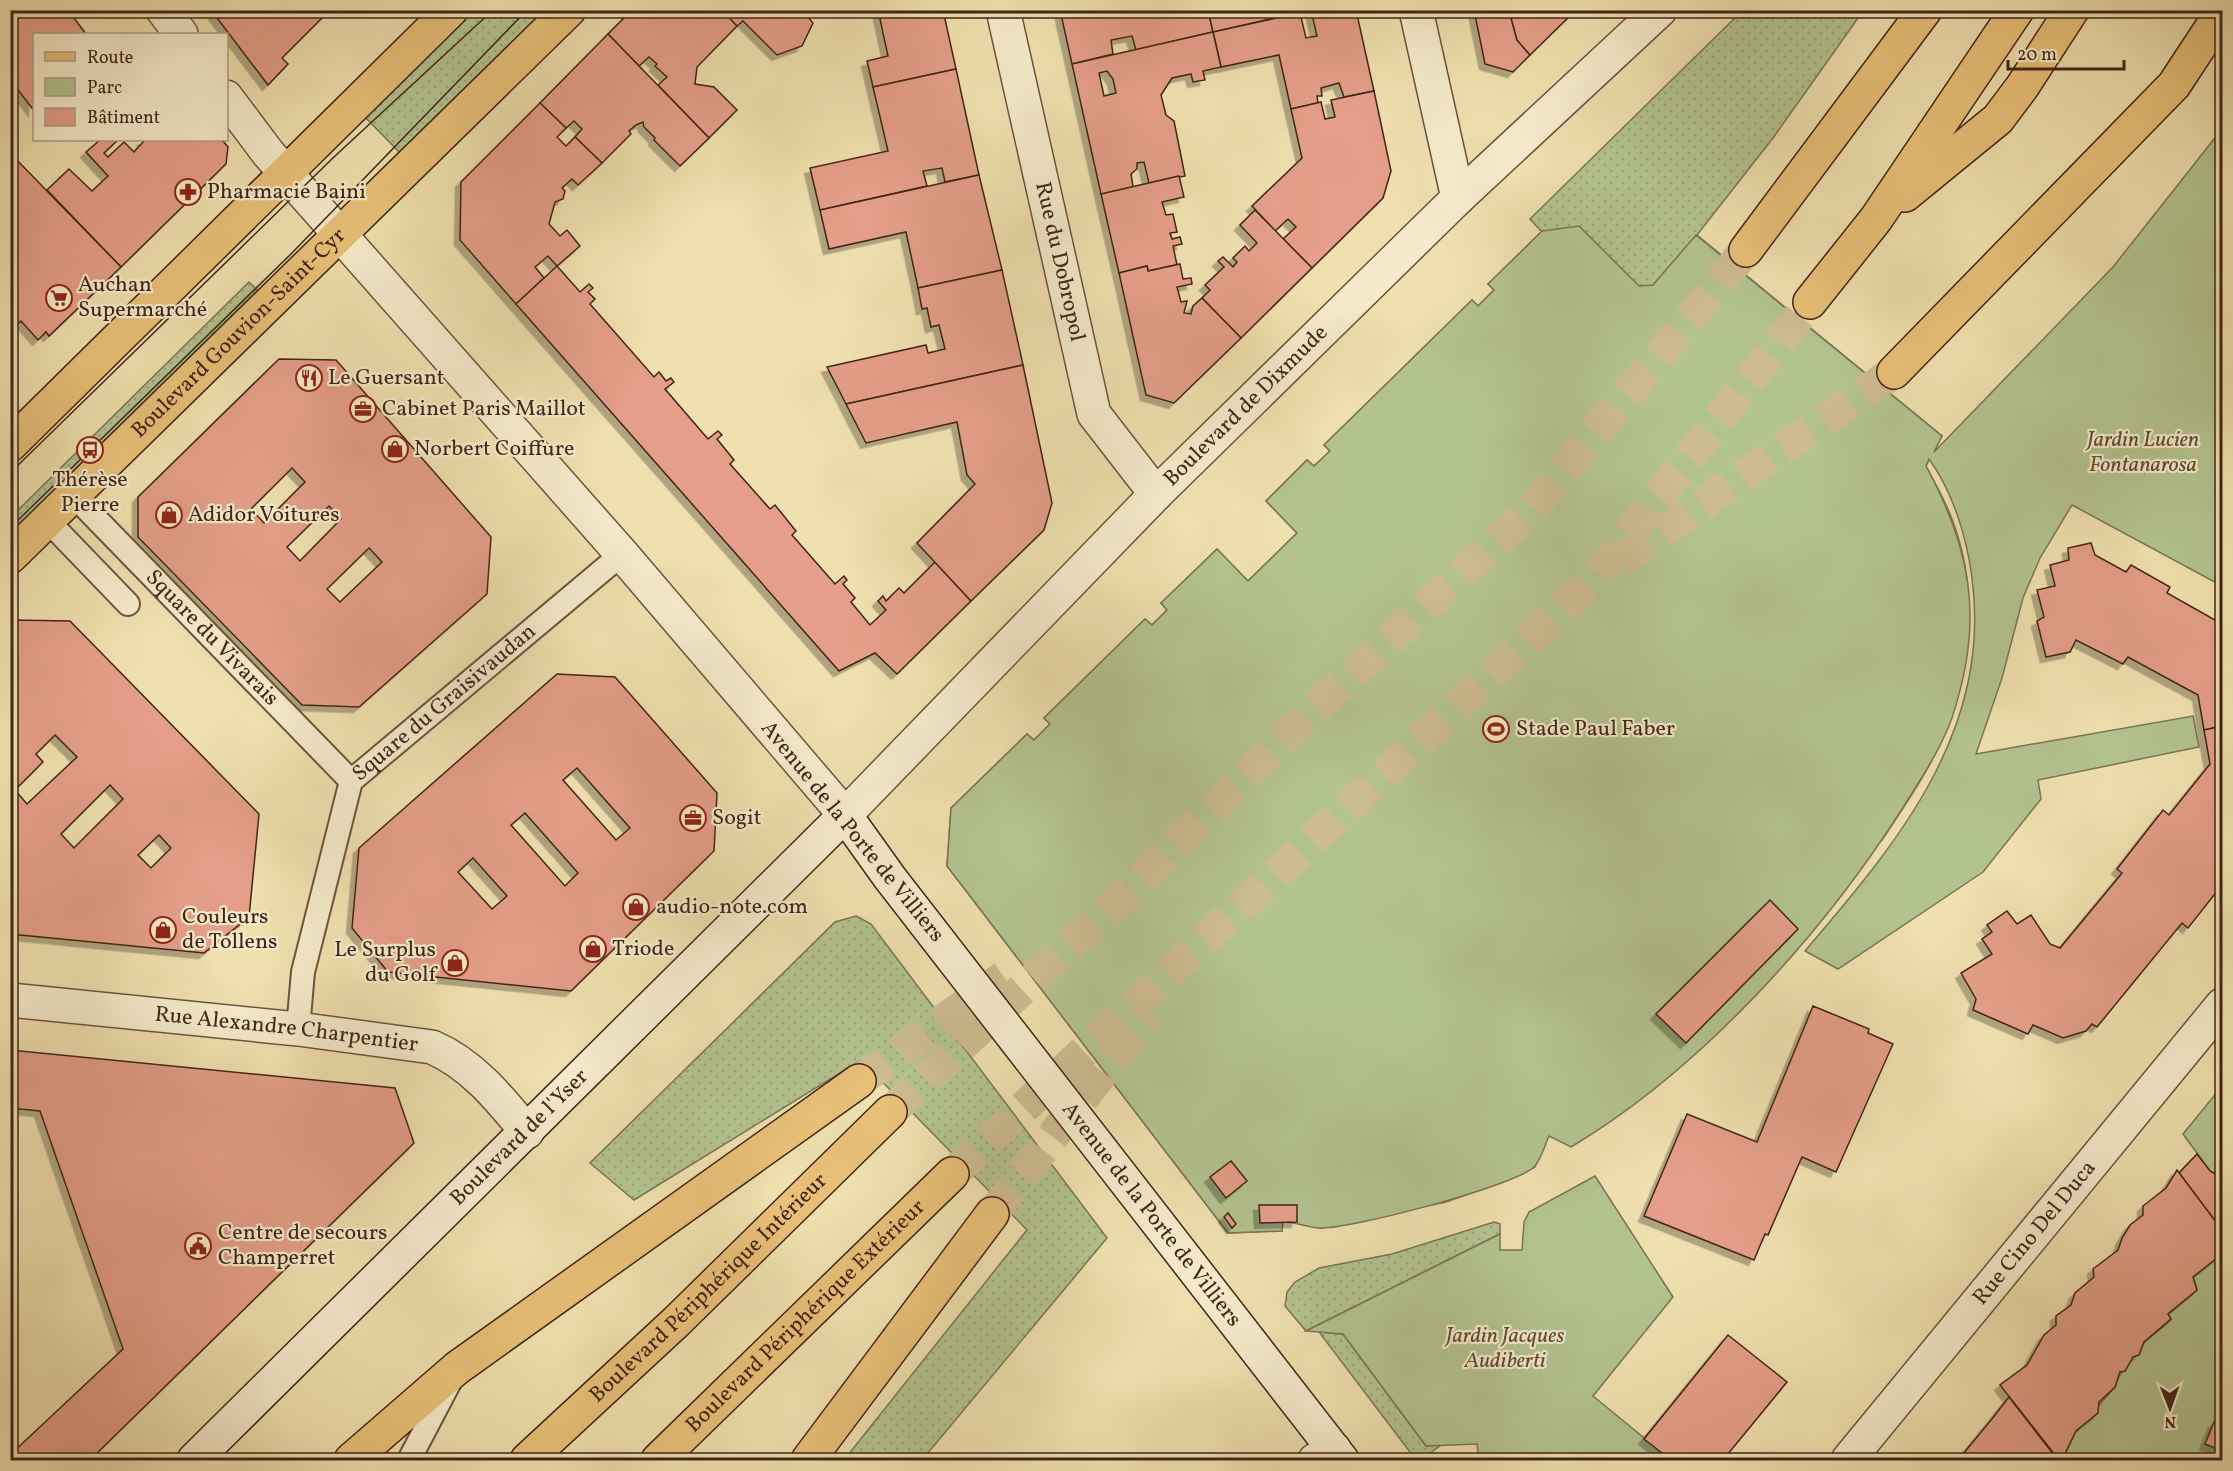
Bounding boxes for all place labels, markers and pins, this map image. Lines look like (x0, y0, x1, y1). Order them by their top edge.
pharmacy icon: Pharmacie Baini (173, 177, 203, 207)
place label: Pharmacie Baini (207, 177, 366, 208)
place label: Auchan Supermarché (78, 270, 207, 326)
supermarket icon: Auchan Supermarché (44, 283, 74, 313)
restaurant icon: Le Guersant (294, 363, 324, 393)
place label: Le Guersant (328, 363, 445, 394)
office icon: Cabinet Paris Maillot (348, 394, 378, 424)
place label: Cabinet Paris Maillot (382, 394, 586, 425)
shop icon: Norbert Coiffure (380, 434, 410, 464)
place label: Norbert Coiffure (414, 434, 574, 465)
bus stop icon: Thérèse Pierre (75, 435, 105, 465)
place label: Thérèse Pierre (52, 465, 128, 521)
shop icon: Adidor Voitures (154, 500, 184, 530)
place label: Adidor Voitures (188, 500, 340, 531)
sports icon: Stade Paul Faber (1481, 714, 1511, 744)
place label: Stade Paul Faber (1516, 714, 1675, 745)
office icon: Sogit (678, 803, 708, 833)
place label: Sogit (712, 803, 762, 834)
shop icon: audio-note.com (621, 892, 651, 922)
place label: audio-note.com (656, 892, 808, 923)
place label: Couleurs de Tollens (182, 902, 278, 958)
shop icon: Couleurs de Tollens (148, 915, 178, 945)
shop icon: Triode (578, 934, 608, 964)
place label: Triode (612, 934, 674, 965)
place label: Le Surplus du Golf (334, 935, 438, 991)
shop icon: Le Surplus du Golf (440, 948, 470, 978)
place label: Centre de secours Champerret (218, 1218, 387, 1274)
public building icon: Centre de secours Champerret (183, 1231, 213, 1261)

